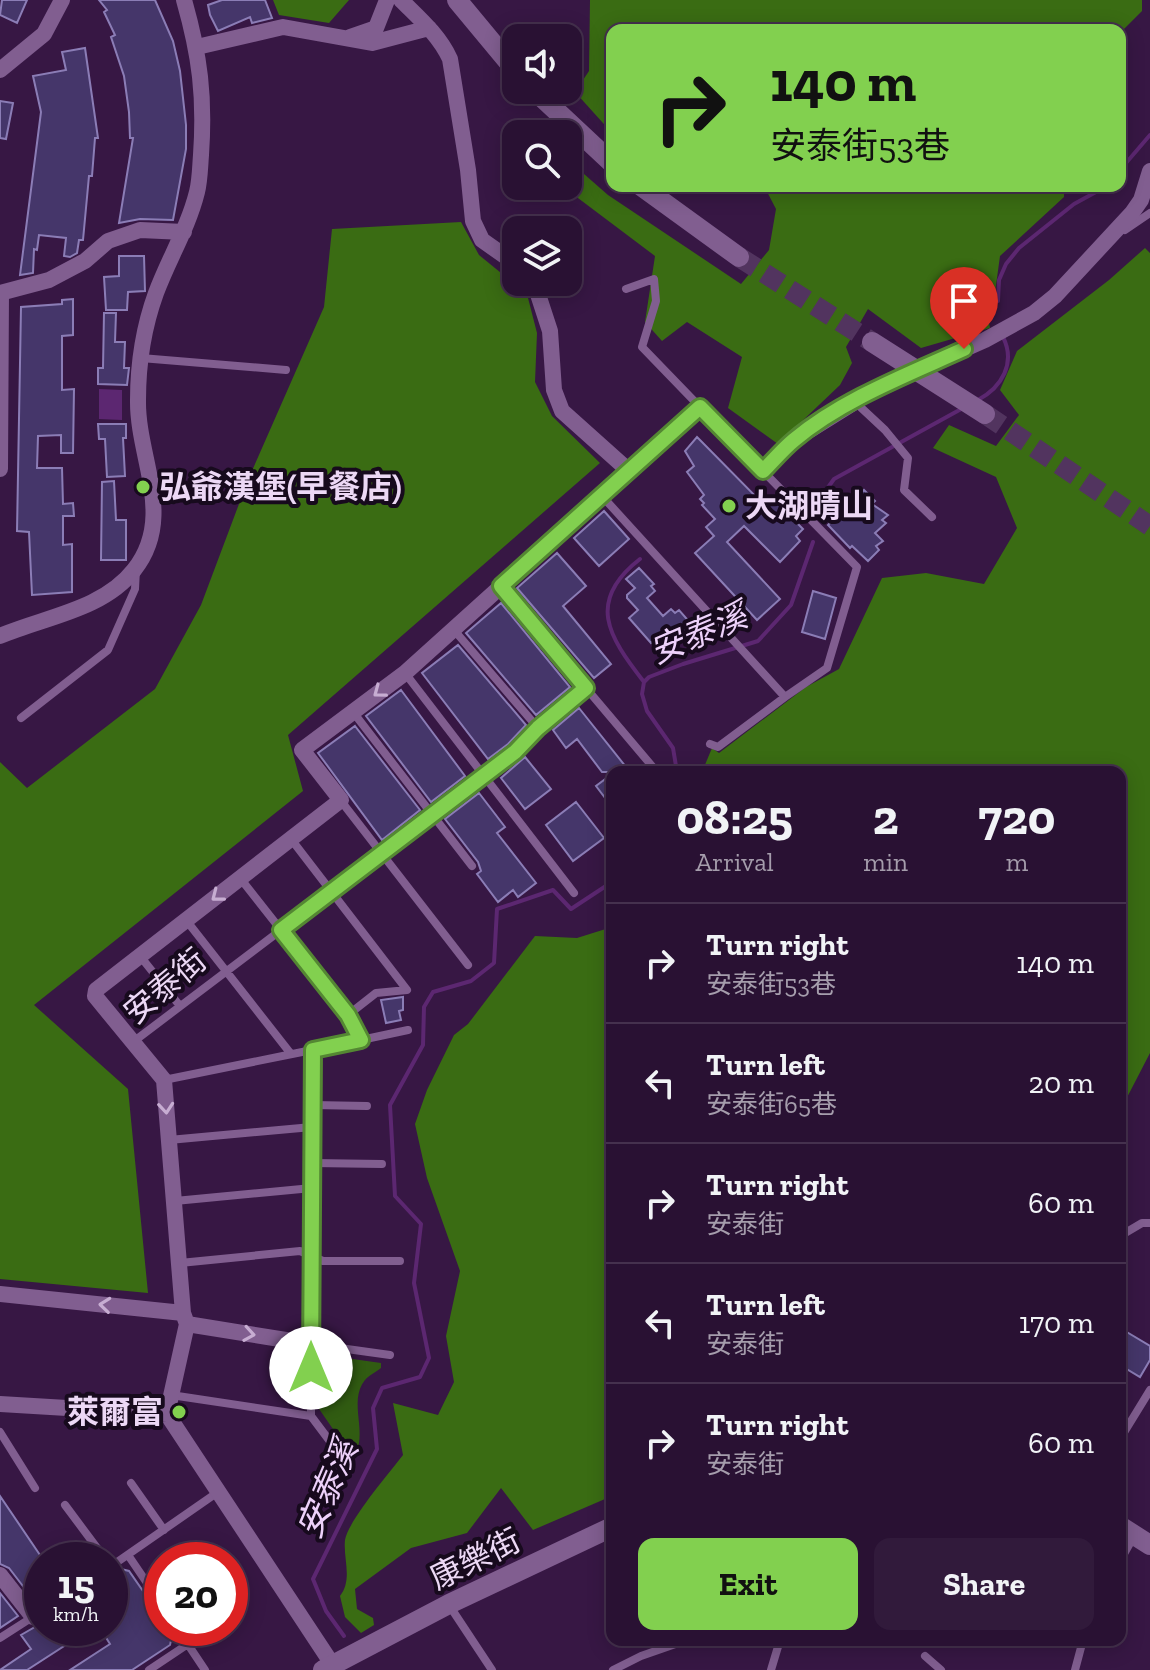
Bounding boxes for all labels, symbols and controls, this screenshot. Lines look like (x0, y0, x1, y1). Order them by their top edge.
map controls (502, 24, 582, 296)
button: sound (502, 24, 582, 104)
text: 140 m (770, 48, 916, 115)
icon: right (638, 56, 742, 160)
button: search (502, 120, 582, 200)
text: 安泰街53巷 (770, 124, 950, 167)
button: layers (502, 216, 582, 296)
pin (930, 267, 998, 349)
icon: arrive (942, 279, 986, 323)
place label: 弘爺漢堡(早餐店) (159, 468, 402, 506)
marker: 弘爺漢堡(早餐店) (134, 478, 152, 496)
place label: 大湖晴山 (745, 487, 873, 525)
marker: 大湖晴山 (720, 497, 738, 515)
water label: 安泰溪 (643, 593, 757, 672)
one-way arrow (373, 683, 388, 697)
text: 08:25 (676, 789, 793, 846)
text: 2 (873, 789, 898, 846)
text: 720 (978, 789, 1055, 846)
text: Arrival (695, 846, 774, 878)
text: min (863, 846, 908, 878)
text: m (1006, 846, 1028, 878)
one-way arrow (212, 886, 227, 901)
text: Turn right (706, 927, 848, 963)
street label: 安泰街 (116, 941, 214, 1031)
icon: right (638, 941, 682, 985)
text: 140 m (1016, 945, 1094, 981)
text: 安泰街53巷 (706, 968, 836, 1000)
text: Turn left (706, 1047, 825, 1083)
icon: left (638, 1061, 682, 1105)
text: 20 m (1029, 1065, 1094, 1101)
text: 安泰街65巷 (706, 1088, 837, 1120)
one-way arrow (157, 1102, 174, 1115)
text: Turn right (706, 1167, 848, 1203)
icon: right (638, 1181, 682, 1225)
text: 60 m (1028, 1185, 1094, 1221)
text: 安泰街 (706, 1208, 784, 1240)
text: Turn left (706, 1287, 825, 1323)
one-way arrow (99, 1296, 112, 1313)
icon: left (638, 1301, 682, 1345)
text: 170 m (1019, 1305, 1094, 1341)
one-way arrow (243, 1325, 256, 1342)
position arrow (269, 1326, 353, 1410)
text: 安泰街 (706, 1328, 784, 1360)
place label: 萊爾富 (67, 1393, 163, 1431)
marker: 萊爾富 (170, 1403, 188, 1421)
text: Turn right (706, 1407, 848, 1443)
icon: right (638, 1421, 682, 1465)
text: 60 m (1028, 1425, 1094, 1461)
water label: 安泰溪 (289, 1431, 368, 1544)
text: 安泰街 (706, 1448, 784, 1480)
street label: 康樂街 (424, 1521, 526, 1597)
button: Exit (638, 1538, 858, 1630)
button: Share (874, 1538, 1094, 1630)
speed limit sign: 20 (144, 1542, 248, 1646)
text: 15 (57, 1560, 95, 1608)
text: km/h (53, 1602, 99, 1626)

